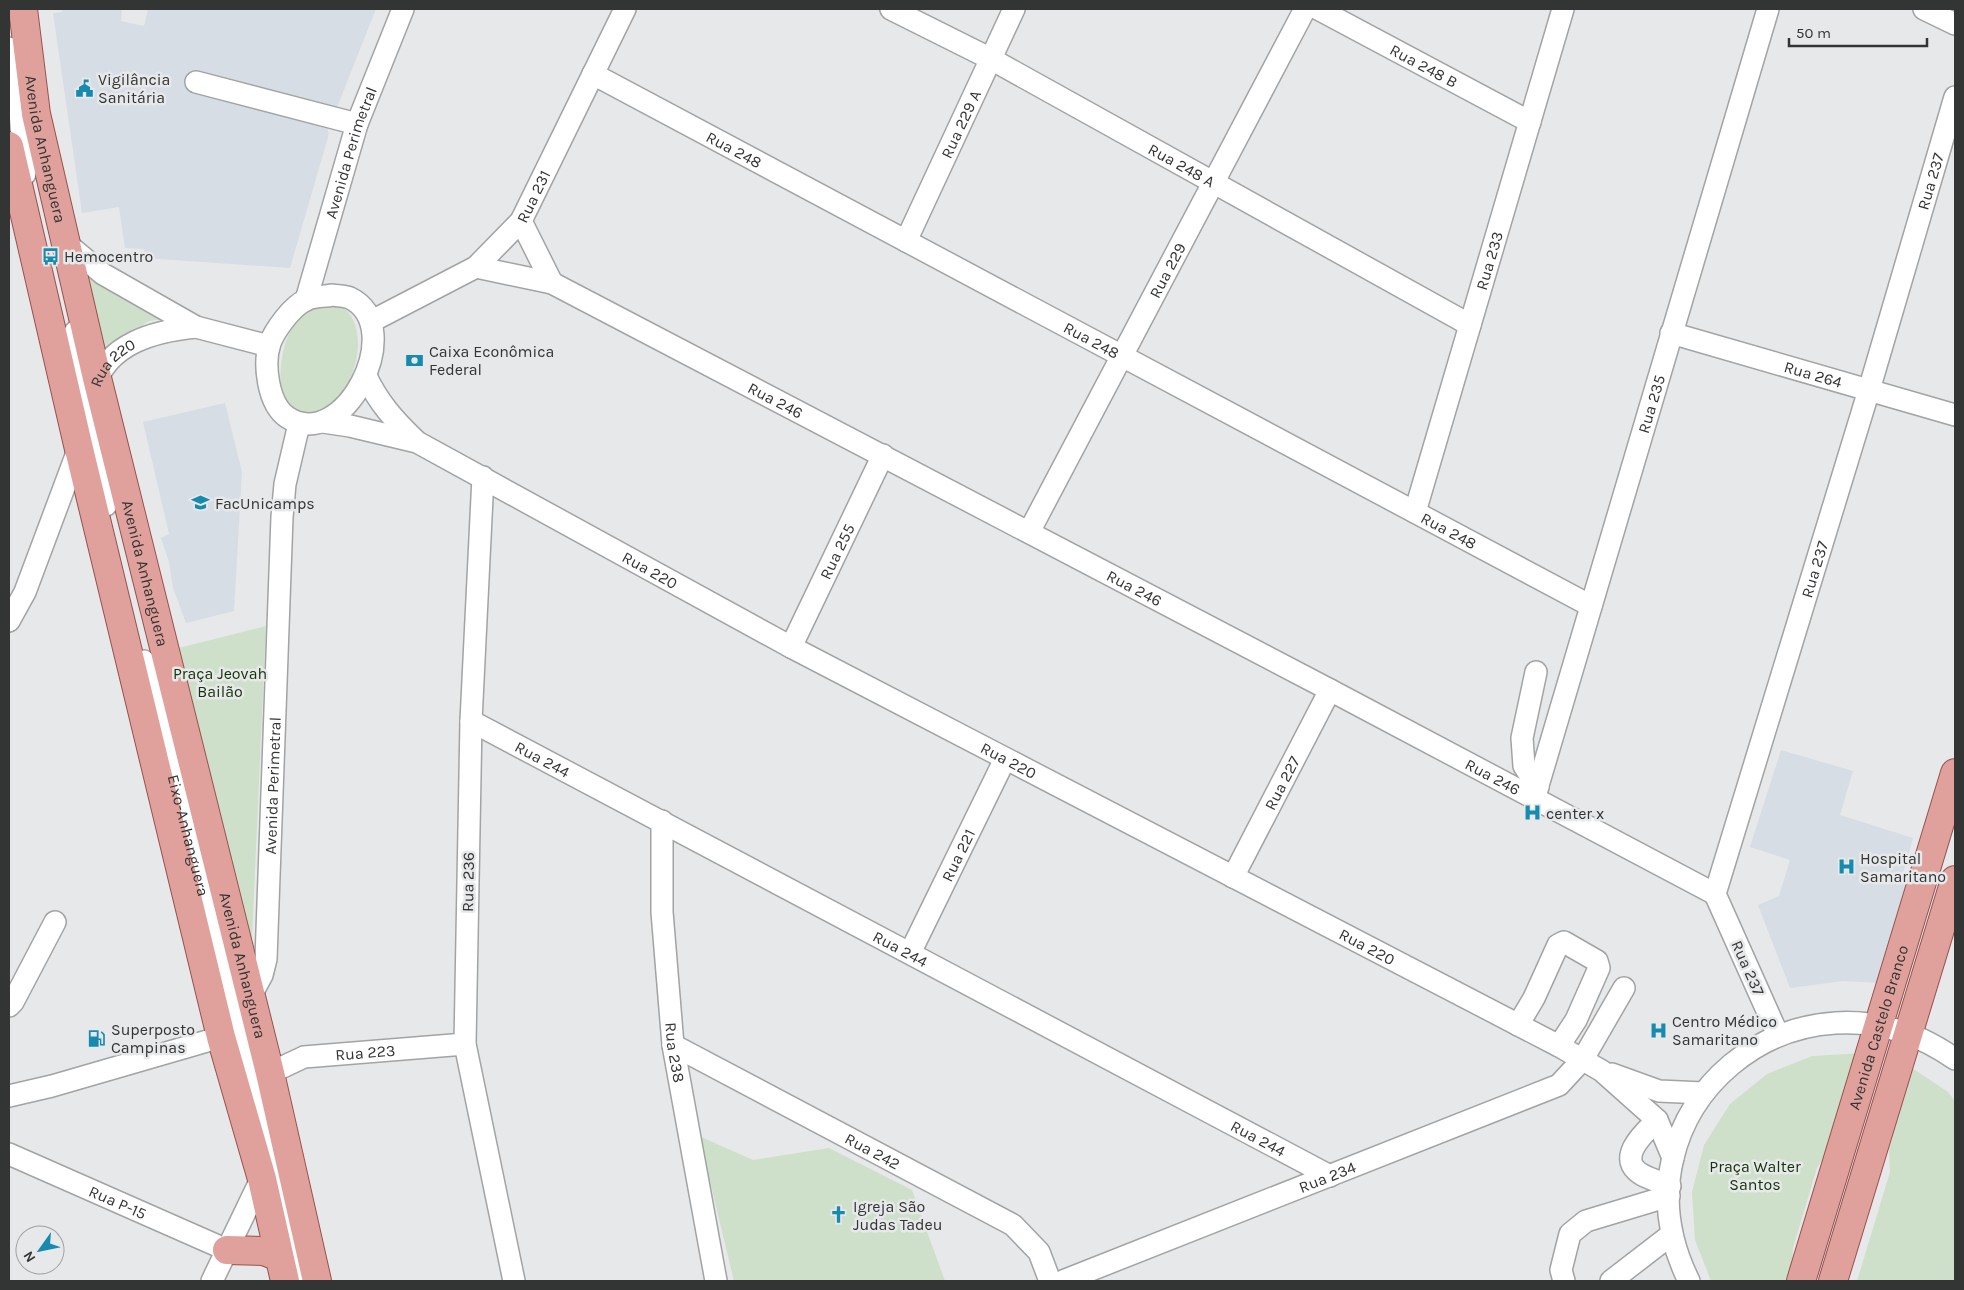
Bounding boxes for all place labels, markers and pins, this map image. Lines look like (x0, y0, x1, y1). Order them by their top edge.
place label: Vigilância Sanitária (98, 70, 170, 107)
public building icon: Vigilância Sanitária (74, 78, 94, 98)
bus stop icon: Hemocentro (40, 246, 60, 266)
place label: Hemocentro (64, 247, 153, 266)
place label: Caixa Econômica Federal (429, 342, 554, 379)
bank icon: Caixa Econômica Federal (405, 350, 425, 370)
school or university icon: FacUnicamps (191, 493, 211, 513)
place label: FacUnicamps (215, 494, 315, 513)
hospital icon: center x (1522, 803, 1542, 823)
place label: center x (1546, 804, 1604, 823)
place label: Hospital Samaritano (1860, 849, 1946, 886)
hospital icon: Hospital Samaritano (1836, 857, 1856, 877)
place label: Centro Médico Samaritano (1672, 1012, 1777, 1049)
place label: Superposto Campinas (111, 1020, 195, 1057)
hospital icon: Centro Médico Samaritano (1648, 1020, 1668, 1040)
fuel station icon: Superposto Campinas (87, 1028, 107, 1048)
place label: Igreja São Judas Tadeu (853, 1197, 942, 1234)
church icon: Igreja São Judas Tadeu (829, 1205, 849, 1225)

